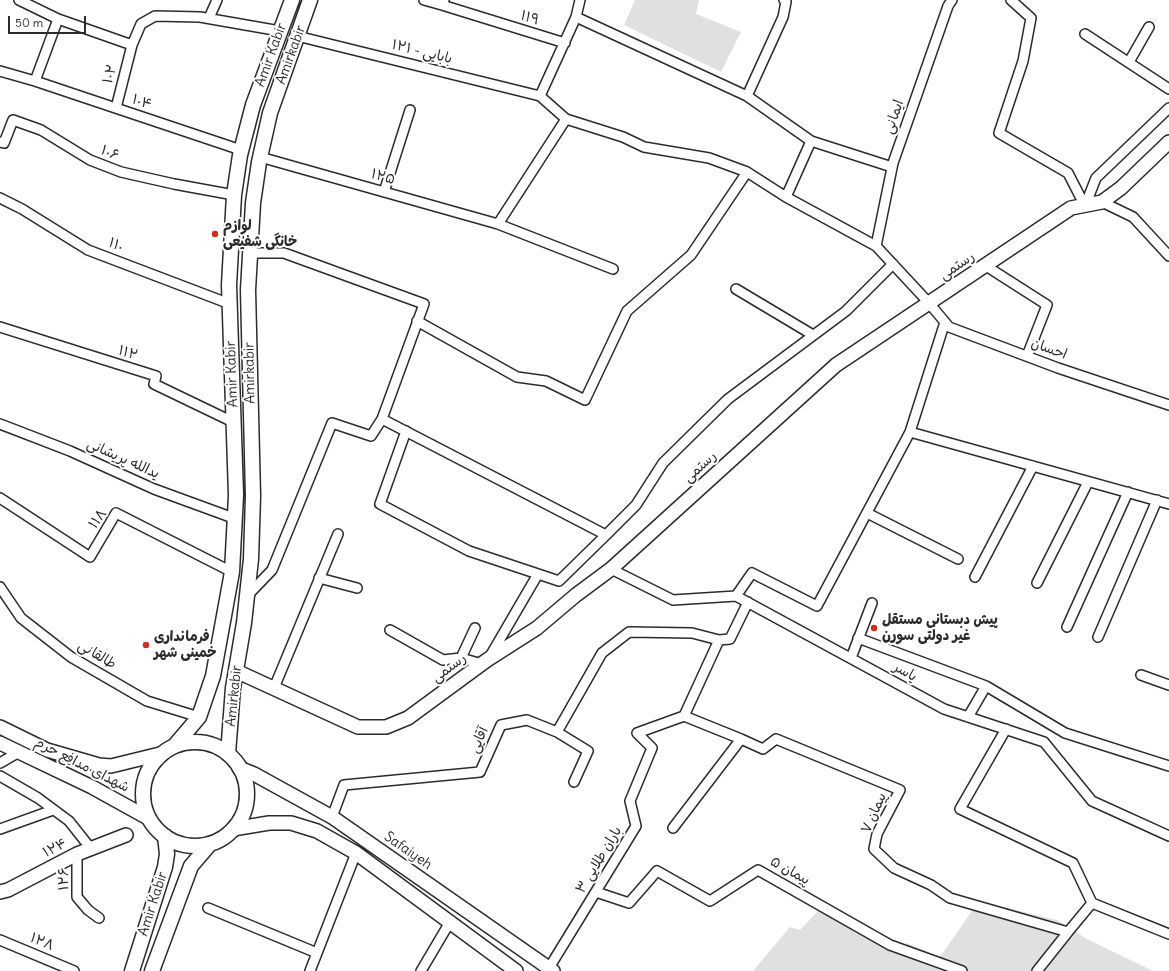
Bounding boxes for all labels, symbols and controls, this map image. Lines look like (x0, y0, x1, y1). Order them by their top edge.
street label: ۱۱۹ (518, 7, 542, 29)
scale bar (10, 8, 88, 34)
text: 50 m (15, 15, 43, 30)
street label: Amir Kabir (252, 21, 290, 89)
street label: Amirkabir (273, 23, 309, 87)
street label: بابایی - ۱۲۱ (390, 36, 454, 68)
street label: ۱۰۲ (100, 63, 120, 85)
street label: ۱۰۴ (130, 91, 154, 113)
street label: ایمانی (880, 98, 908, 136)
street label: ۱۰۶ (98, 142, 122, 164)
street label: ۱۲۵ (369, 166, 397, 188)
place label: لوازم خانگی شفیعی (223, 218, 297, 250)
marker: لوازم خانگی شفیعی (210, 229, 220, 239)
street label: ۱۱۰ (106, 235, 126, 255)
street label: رستمی (936, 248, 978, 284)
street label: احسان (1029, 335, 1069, 363)
street label: Amir Kabir (222, 340, 242, 408)
street label: ۱۱۲ (116, 342, 140, 364)
street label: Amirkabir (241, 342, 259, 404)
street label: یدالله پریشانی (84, 436, 162, 482)
street label: رستمی (680, 448, 720, 486)
street label: ۱۱۸ (85, 506, 111, 532)
place label: پیش دبستانی مستقل غیر دولتی سورن (882, 612, 998, 644)
marker: پیش دبستانی مستقل غیر دولتی سورن (869, 623, 879, 633)
place label: فرمانداری خمینی شهر (154, 629, 216, 662)
street label: طالقانی (75, 637, 119, 673)
marker: فرمانداری خمینی شهر (141, 640, 151, 650)
street label: رستمی (428, 650, 470, 686)
street label: یاسر (890, 659, 920, 685)
street label: Amirkabir (222, 664, 246, 728)
street label: آقایی (466, 724, 492, 756)
street label: شهدای مدافع حرم (32, 734, 132, 796)
street label: پیمان ۷ (858, 790, 890, 836)
street label: باران طلایی ۳ (572, 823, 626, 897)
street label: Safaiyeh (381, 828, 435, 874)
street label: ۱۲۴ (40, 835, 70, 861)
street label: پیمان ۵ (767, 853, 813, 889)
street label: ۱۲۶ (55, 867, 73, 891)
street label: Amir Kabir (135, 870, 171, 938)
street label: ۱۲۸ (28, 930, 56, 954)

